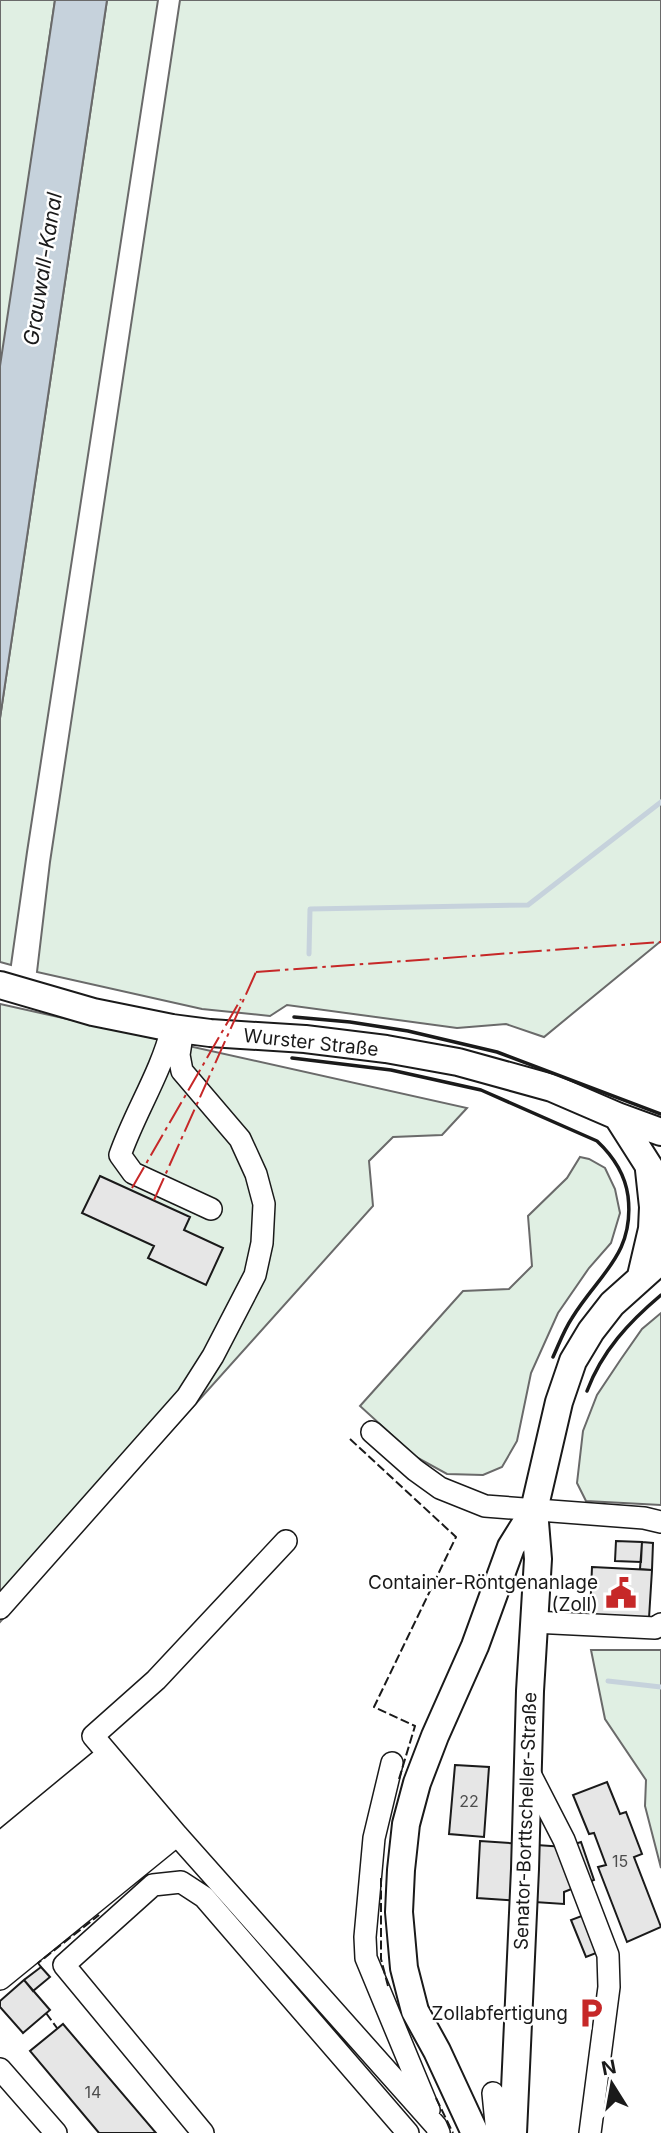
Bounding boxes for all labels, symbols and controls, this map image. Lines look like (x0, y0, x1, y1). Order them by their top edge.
water label: Grauwall-Kanal (18, 190, 67, 347)
street label: Wurster Straße (242, 1024, 380, 1061)
place label: Container-Röntgenanlage (Zoll) (368, 1571, 598, 1616)
public building icon: Container-Röntgenanlage (Zoll) (604, 1576, 638, 1610)
street label: Senator-Borttscheller-Straße (509, 1691, 542, 1951)
house number: 22 (459, 1791, 479, 1811)
house number: 15 (612, 1851, 628, 1871)
parking icon: Zollabfertigung (574, 1996, 608, 2030)
place label: Zollabfertigung (432, 2002, 568, 2025)
north arrow (577, 2049, 647, 2119)
text: N (600, 2055, 618, 2080)
house number: 14 (85, 2082, 101, 2102)

